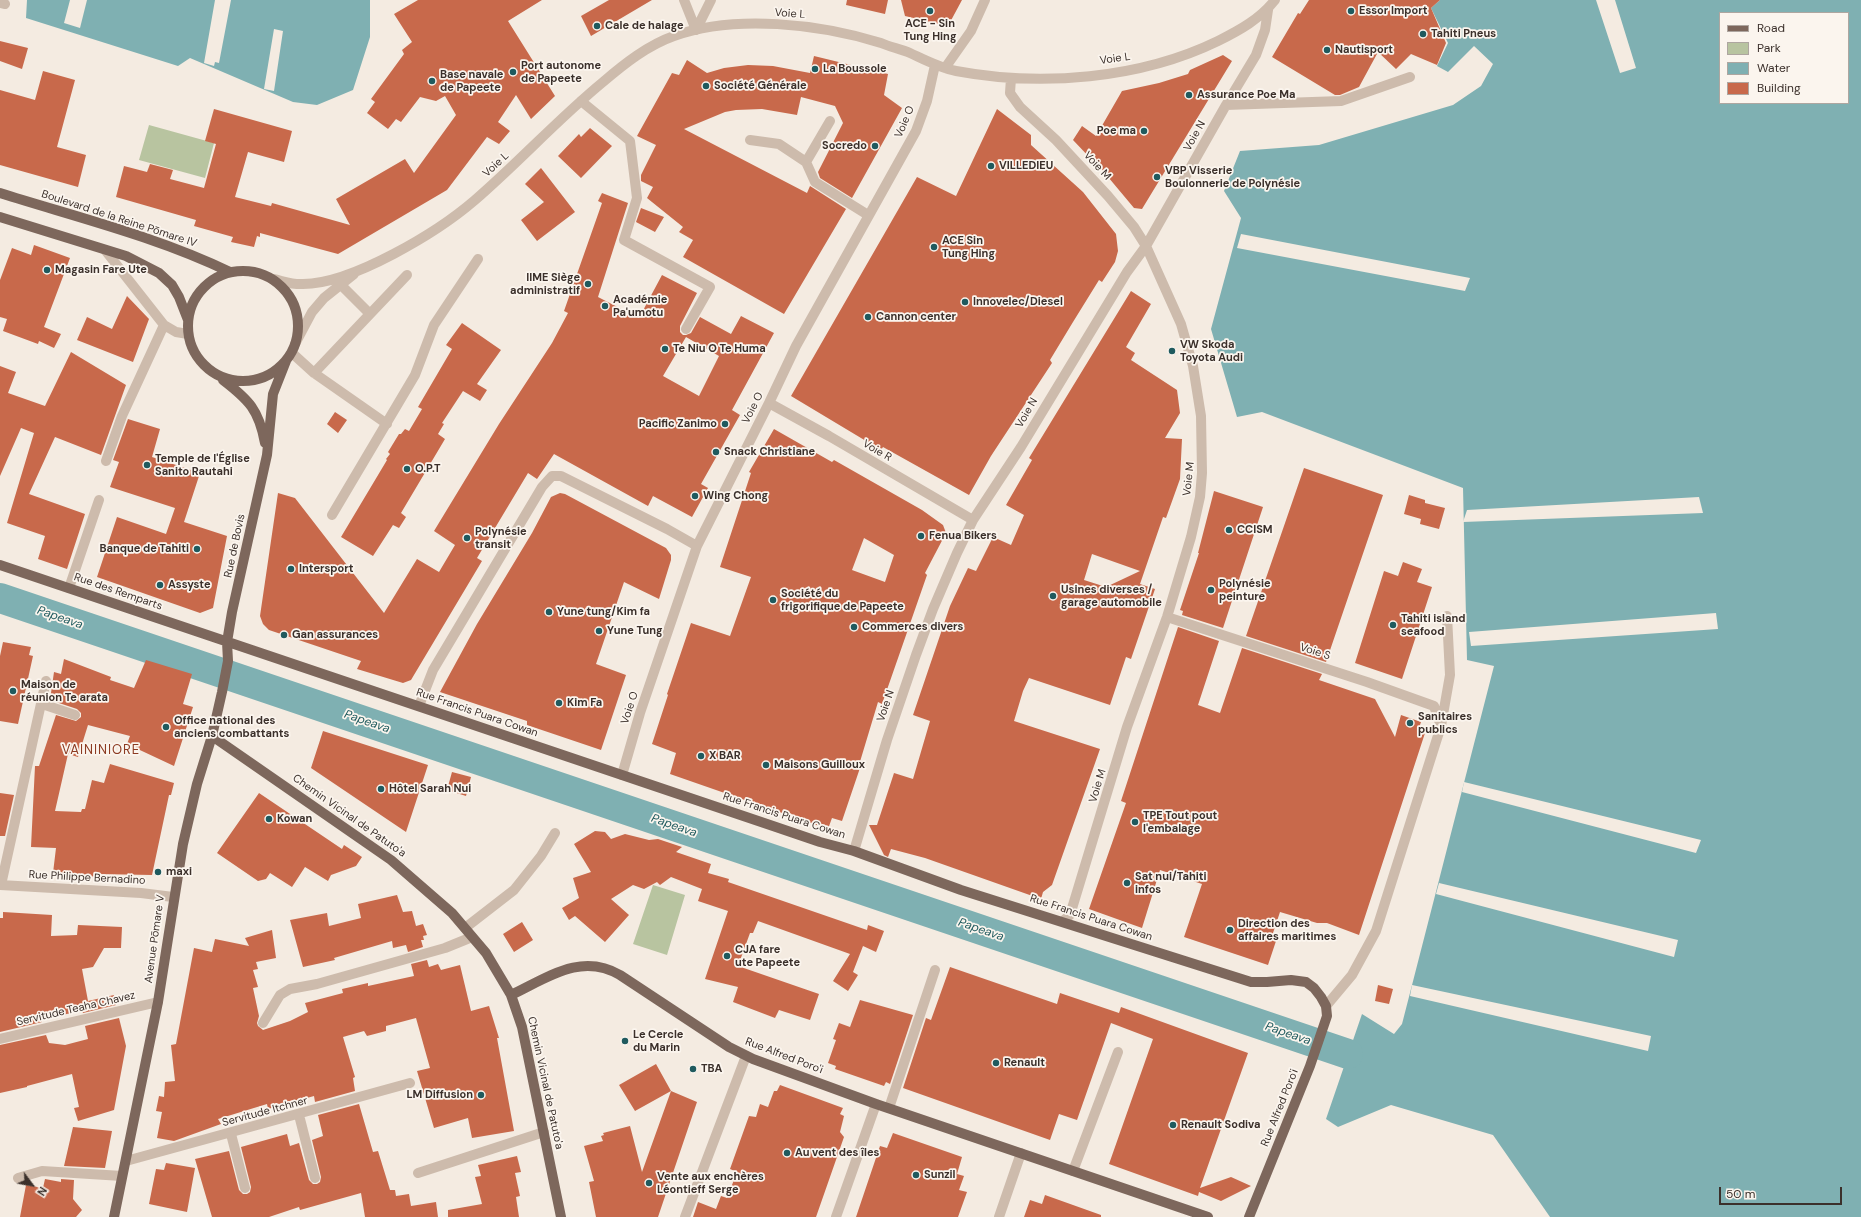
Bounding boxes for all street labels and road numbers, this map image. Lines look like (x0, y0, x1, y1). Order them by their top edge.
street label: Voie L (774, 6, 806, 22)
street label: Voie L (1099, 50, 1131, 68)
street label: Voie O (892, 104, 918, 140)
street label: Voie N (1181, 119, 1209, 153)
street label: Voie M (1080, 149, 1114, 183)
street label: Voie L (480, 150, 512, 180)
street label: Boulevard de la Reine Pōmare IV (40, 188, 198, 250)
street label: Voie O (740, 390, 766, 426)
street label: Voie N (1013, 396, 1041, 430)
street label: Voie R (860, 437, 894, 465)
street label: Voie M (1181, 461, 1197, 497)
street label: Rue de Bovis (222, 513, 248, 579)
street label: Rue des Remparts (72, 571, 164, 613)
street label: Voie S (1298, 641, 1332, 663)
street label: Rue Francis Puara Cowan (414, 686, 540, 740)
street label: Voie N (874, 688, 898, 724)
street label: Voie O (619, 690, 641, 726)
street label: Voie M (1087, 768, 1109, 804)
street label: Chemin Vicinal de Patuto'a (290, 772, 408, 860)
street label: Rue Francis Puara Cowan (721, 790, 847, 842)
street label: Rue Philippe Bernadino (28, 868, 146, 888)
street label: Rue Francis Puara Cowan (1028, 892, 1154, 944)
street label: Avenue Pōmare V (142, 894, 168, 984)
street label: Servitude Teaha Chavez (15, 989, 137, 1029)
street label: Chemin Vicinal de Patuto'a (524, 1015, 566, 1151)
street label: Rue Alfred Poro'i (743, 1035, 825, 1077)
street label: Rue Alfred Poro'i (1258, 1067, 1302, 1149)
street label: Servitude Itchner (221, 1094, 309, 1130)

